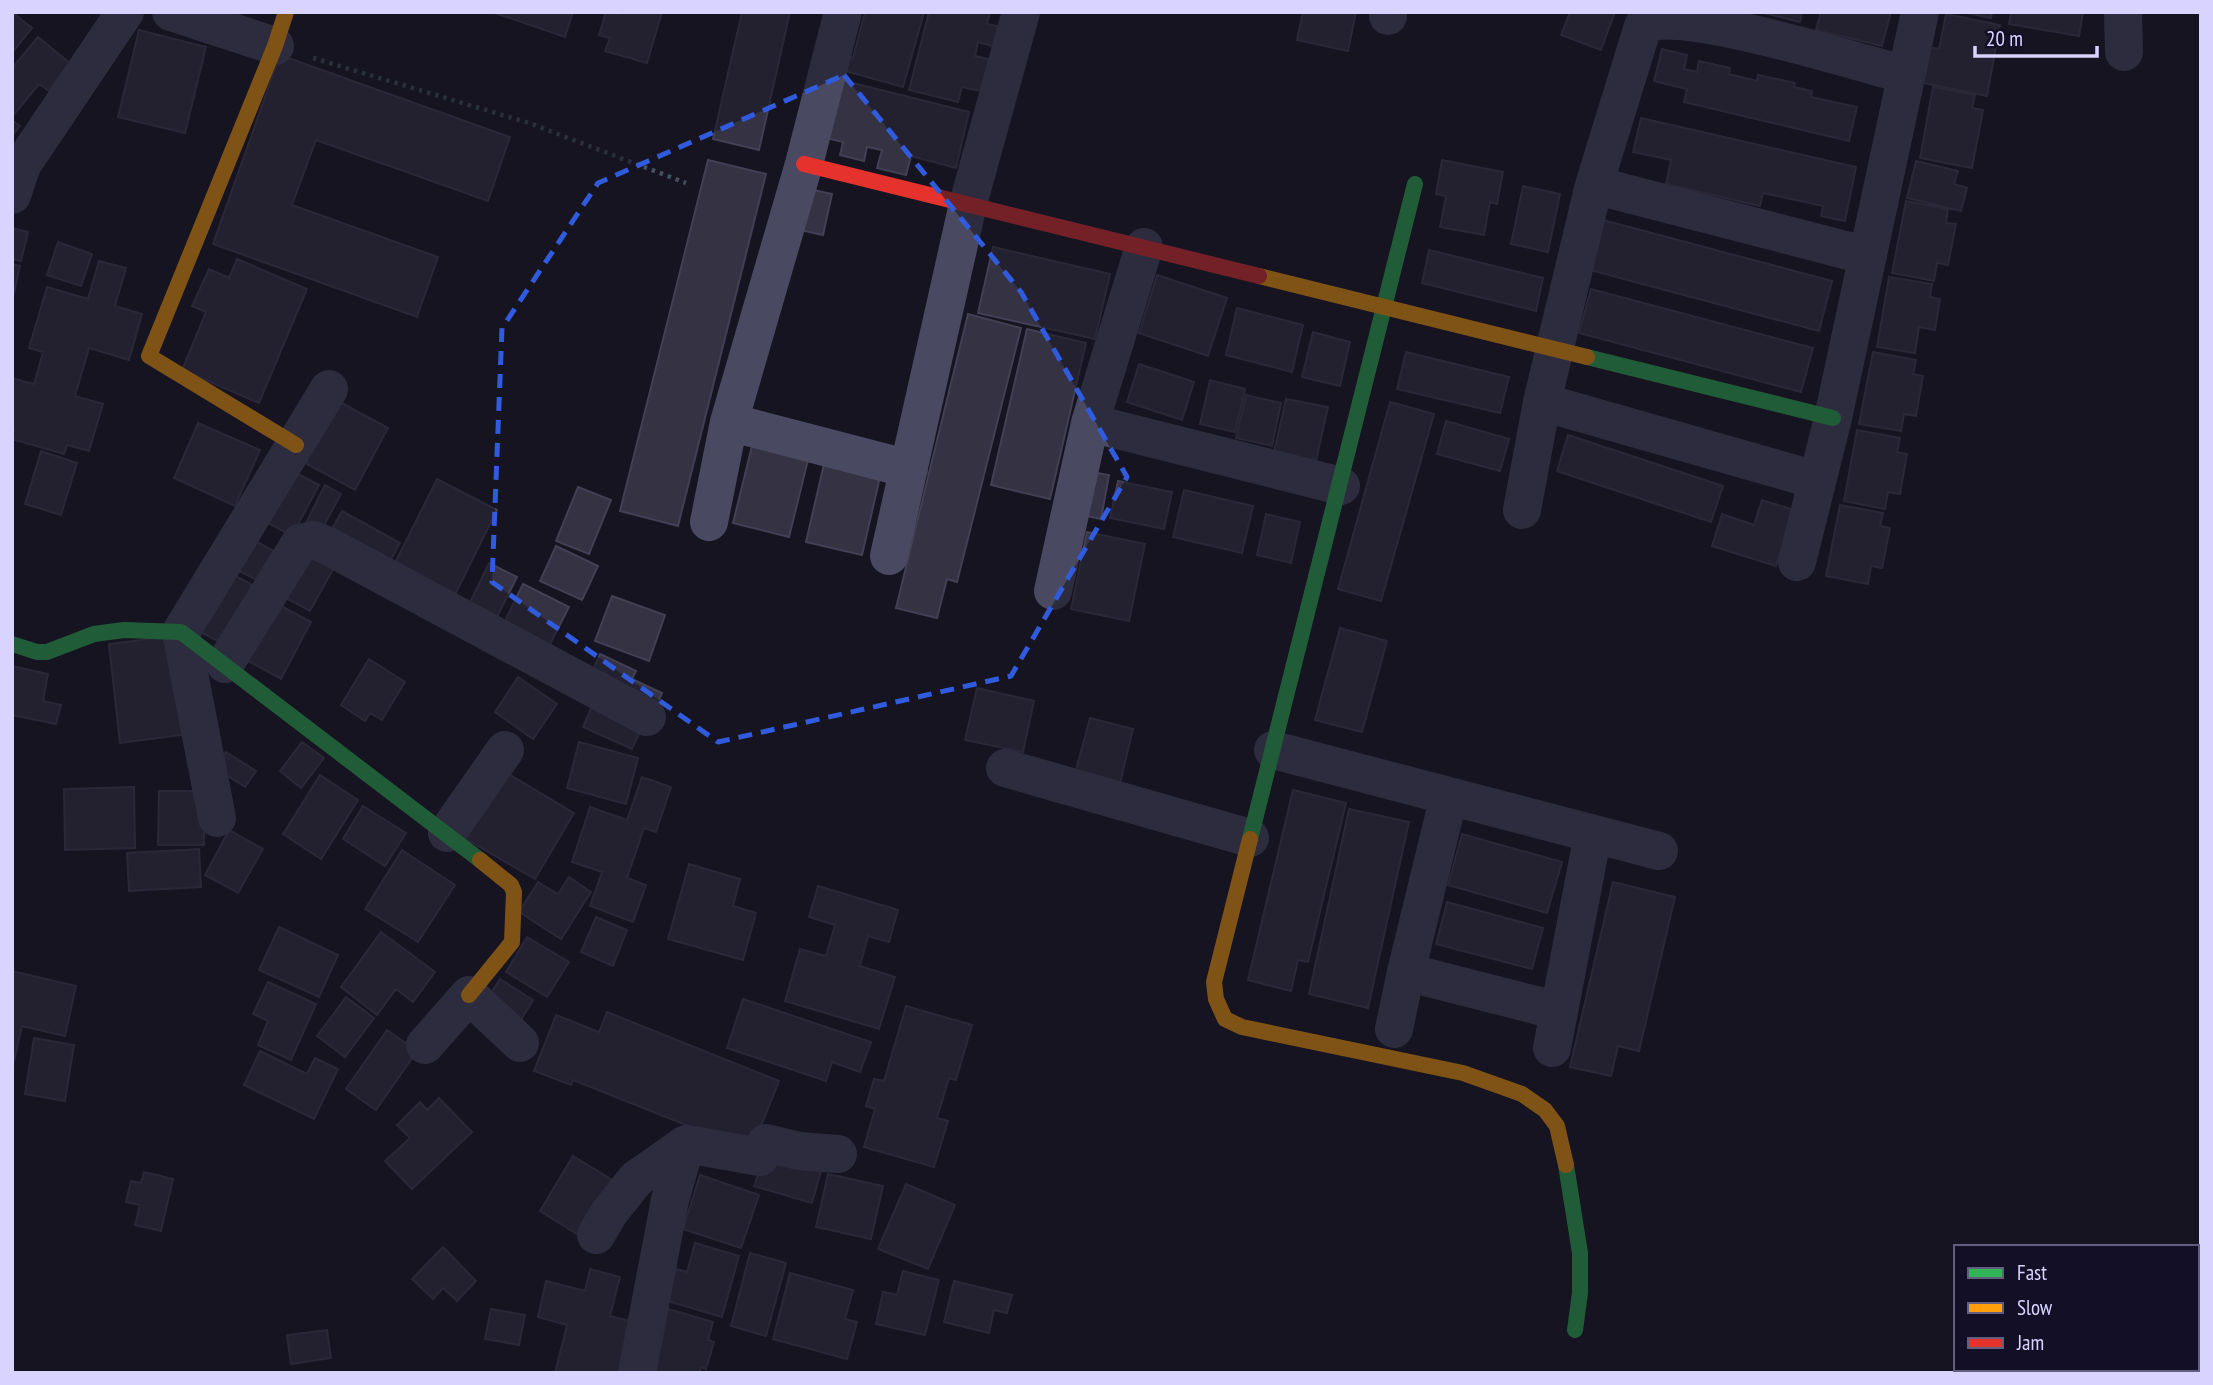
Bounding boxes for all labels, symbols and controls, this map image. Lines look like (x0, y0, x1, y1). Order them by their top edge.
scale bar (1975, 14, 2098, 58)
text: 20 m (1986, 25, 2023, 52)
legend (1954, 1245, 2199, 1371)
text: Fast (2017, 1259, 2047, 1286)
text: Slow (2017, 1294, 2053, 1321)
text: Jam (2016, 1329, 2044, 1356)

